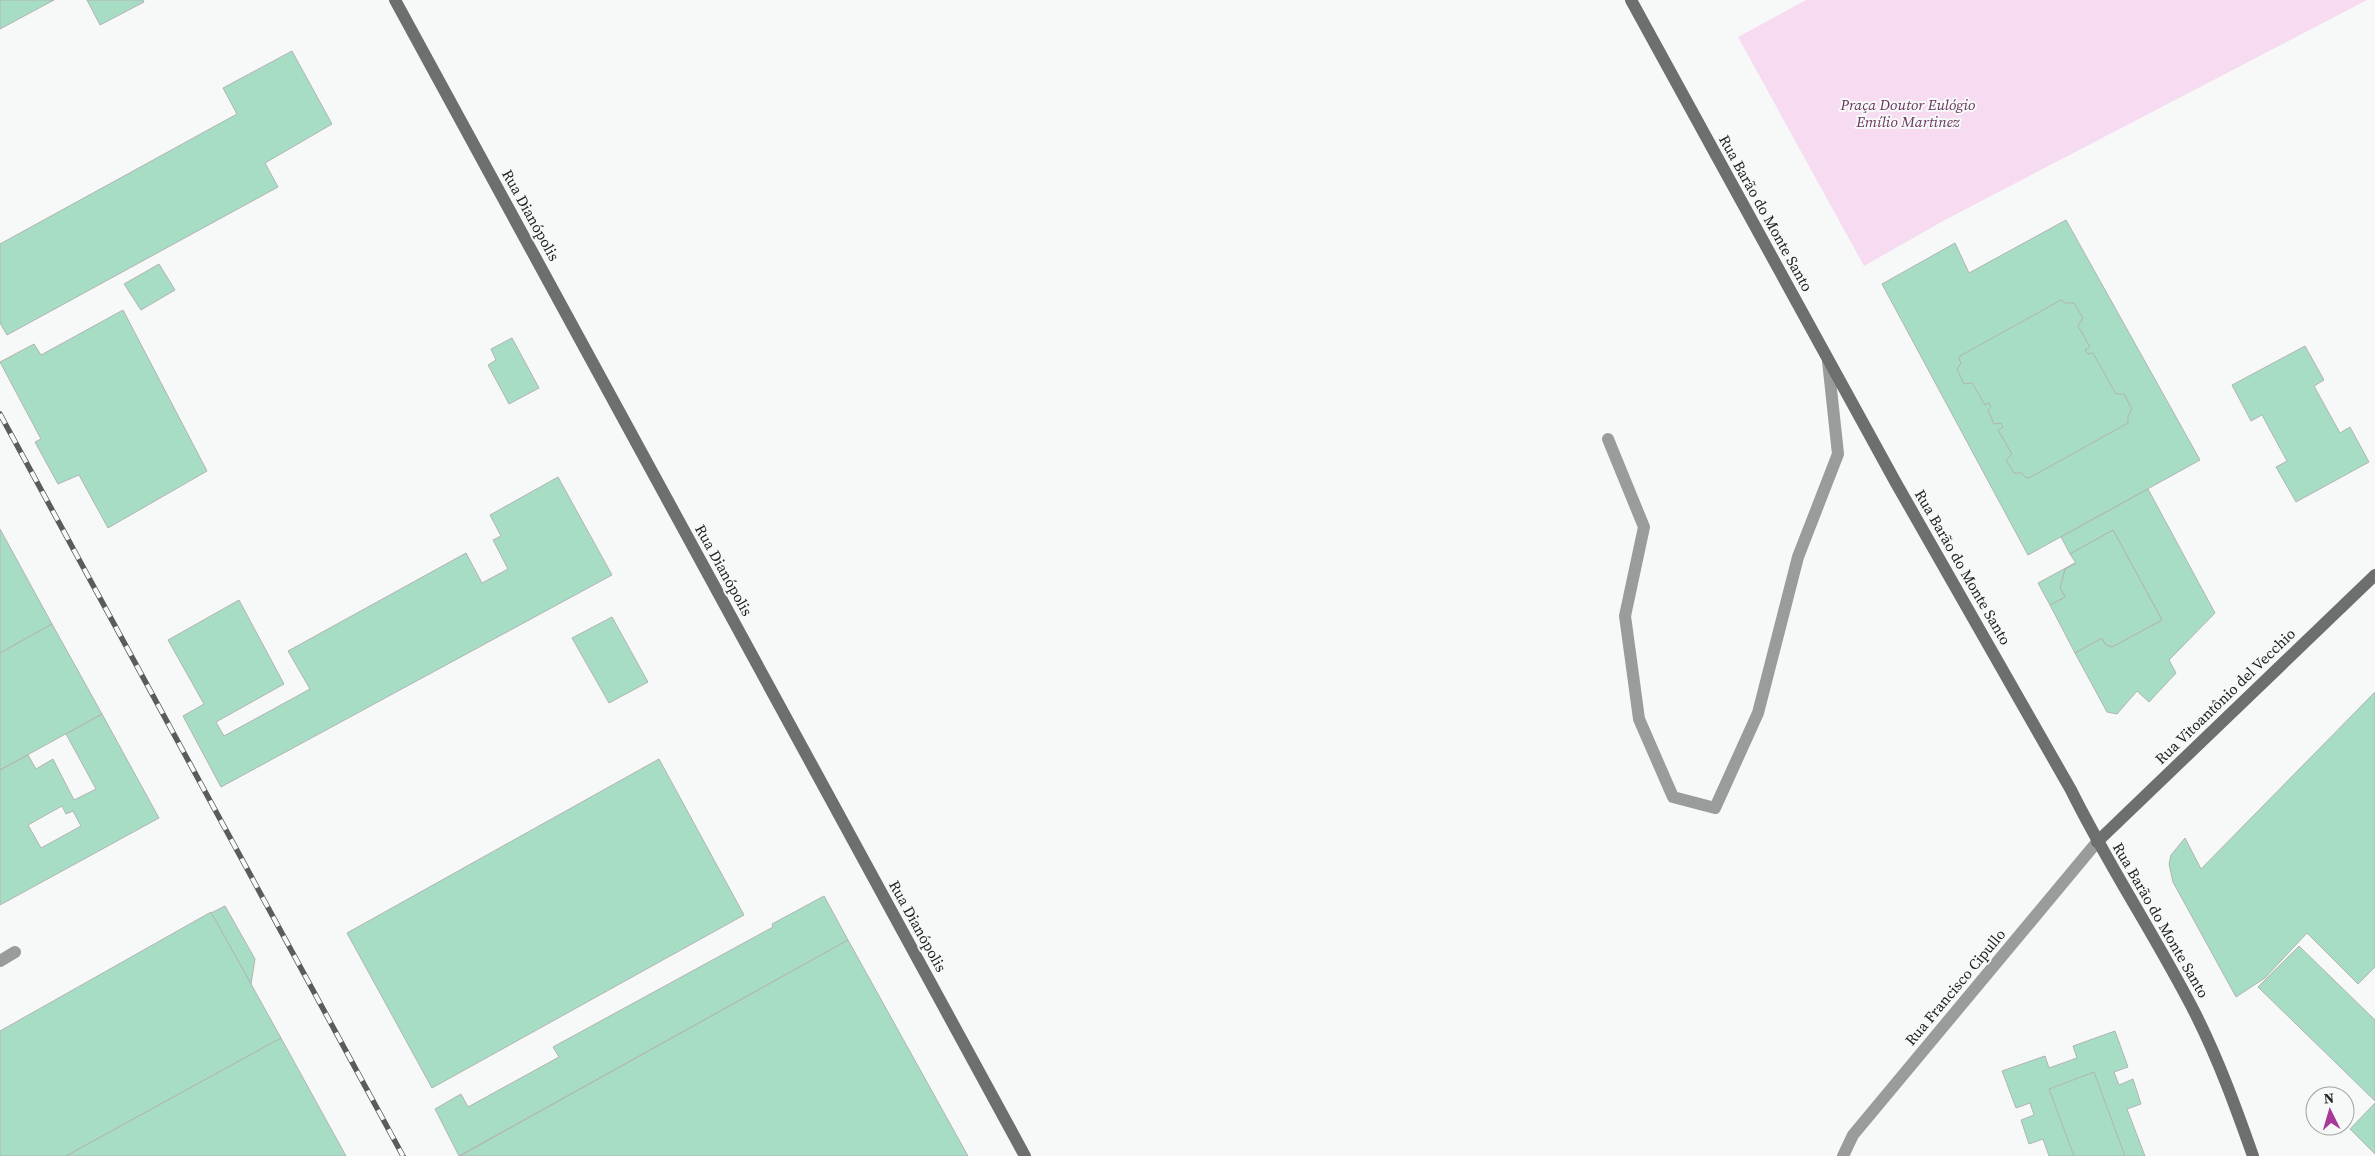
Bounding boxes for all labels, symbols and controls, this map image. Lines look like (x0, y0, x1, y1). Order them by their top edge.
park label: Praça Doutor Eulógio Emílio Martinez (1840, 94, 1975, 132)
street label: Rua Barão do Monte Santo (1714, 131, 1818, 295)
street label: Rua Dianópolis (497, 165, 565, 265)
street label: Rua Barão do Monte Santo (1910, 485, 2016, 649)
street label: Rua Dianópolis (690, 520, 758, 620)
street label: Rua Vitoantônio del Vecchio (2150, 623, 2300, 769)
street label: Rua Barão do Monte Santo (2108, 838, 2214, 1002)
street label: Rua Dianópolis (884, 876, 952, 976)
street label: Rua Francisco Cipullo (1900, 924, 2010, 1050)
north arrow (2305, 1086, 2355, 1136)
text: N (2323, 1088, 2335, 1108)

